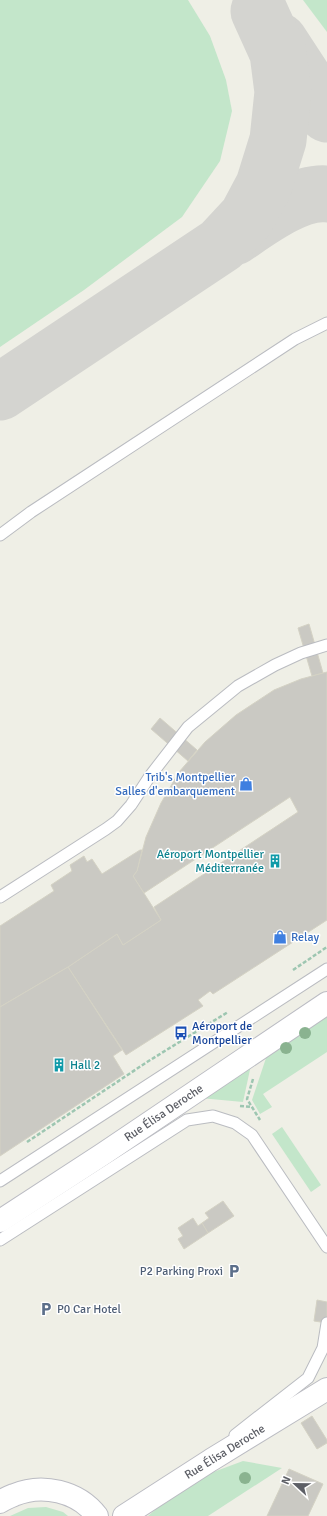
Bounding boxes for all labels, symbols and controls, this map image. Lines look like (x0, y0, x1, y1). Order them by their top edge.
place label: Trib's Montpellier Salles d'embarquement (115, 770, 236, 799)
shop icon: Trib's Montpellier Salles d'embarquement (238, 776, 254, 792)
place label: Aéroport Montpellier Méditerranée (157, 847, 265, 876)
building icon: Aéroport Montpellier Méditerranée (267, 853, 283, 869)
shop icon: Relay (272, 929, 288, 945)
place label: Relay (291, 930, 320, 945)
place label: Aéroport de Montpellier (192, 1019, 252, 1048)
bus stop icon: Aéroport de Montpellier (173, 1025, 189, 1041)
building icon: Hall 2 (51, 1057, 67, 1073)
place label: Hall 2 (70, 1058, 100, 1073)
street label: Rue Élisa Deroche (122, 1081, 206, 1145)
parking icon: P2 Parking Proxi (226, 1263, 242, 1279)
place label: P2 Parking Proxi (140, 1264, 223, 1279)
parking icon: P0 Car Hotel (38, 1301, 54, 1317)
place label: P0 Car Hotel (57, 1302, 122, 1317)
street label: Rue Élisa Deroche (182, 1421, 268, 1483)
north arrow (275, 1464, 315, 1504)
text: N (279, 1474, 294, 1486)

